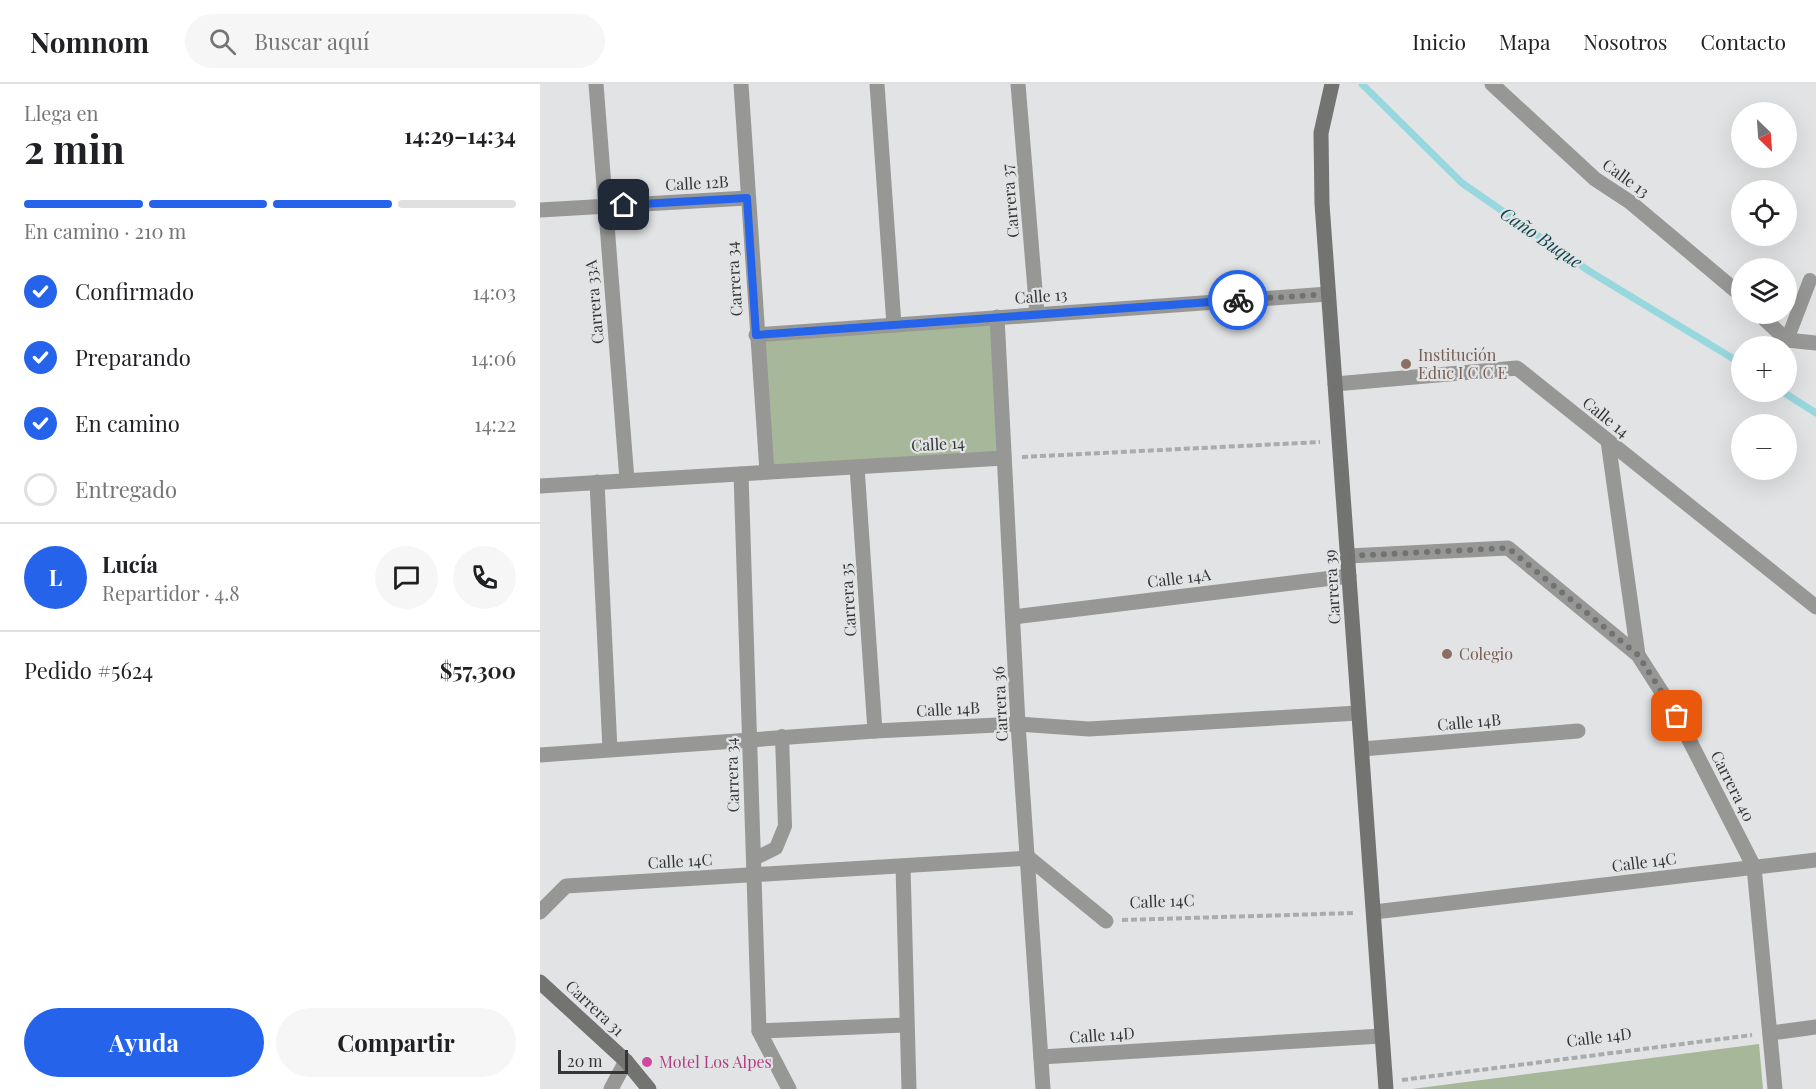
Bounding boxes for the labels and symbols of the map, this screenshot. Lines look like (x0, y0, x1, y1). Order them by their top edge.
north arrow (1731, 102, 1797, 168)
street label: Calle 13 (1599, 154, 1654, 202)
street label: Carrera 37 (996, 163, 1023, 239)
street label: Calle 12B (665, 170, 729, 195)
pin (598, 179, 649, 230)
water label: Caño Buque (1496, 201, 1587, 274)
street label: Carrera 34 (720, 241, 747, 317)
street label: Carrera 33A (579, 258, 608, 345)
courier (1208, 270, 1268, 330)
street label: Calle 13 (1014, 283, 1068, 308)
place label: Institución Educ I C C E (1418, 344, 1507, 383)
marker: Institución Educ I C C E (1399, 357, 1413, 371)
street label: Calle 14 (1579, 391, 1634, 442)
street label: Calle 14 (911, 432, 966, 455)
street label: Carrera 39 (1318, 549, 1345, 625)
street label: Carrera 35 (834, 563, 861, 638)
street label: Calle 14A (1146, 563, 1213, 592)
place label: Colegio (1459, 643, 1513, 664)
marker: Colegio (1440, 647, 1454, 661)
street label: Carrera 36 (987, 666, 1012, 742)
pin (1651, 690, 1702, 741)
street label: Calle 14B (916, 696, 980, 721)
street label: Calle 14B (1436, 708, 1502, 735)
street label: Carrera 34 (720, 737, 743, 813)
street label: Carrera 40 (1707, 747, 1760, 825)
street label: Calle 14C (1610, 847, 1677, 876)
street label: Calle 14C (647, 848, 713, 873)
street label: Calle 14C (1129, 889, 1195, 912)
street label: Carrera 31 (561, 975, 629, 1040)
street label: Calle 14D (1069, 1022, 1135, 1047)
street label: Calle 14D (1565, 1022, 1633, 1051)
scale bar (558, 1047, 628, 1074)
place label: Motel Los Alpes (659, 1051, 772, 1072)
marker: Motel Los Alpes (640, 1055, 654, 1069)

